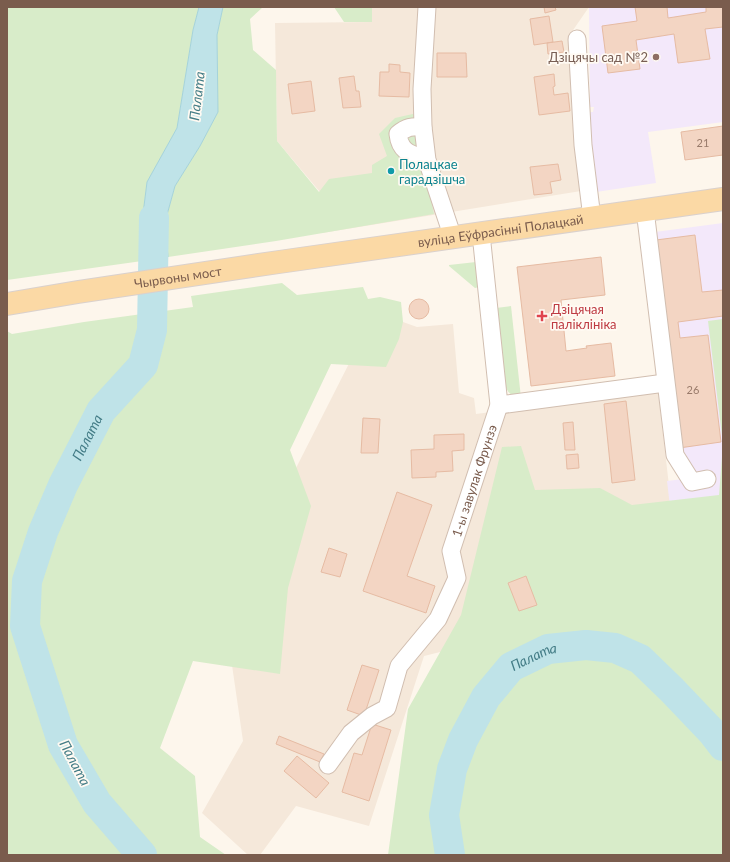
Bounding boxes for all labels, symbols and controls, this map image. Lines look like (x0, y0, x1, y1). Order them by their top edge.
place label: Дзіцячы сад №2 (549, 49, 648, 65)
marker: Дзіцячы сад №2 (651, 52, 661, 62)
water label: Палата (185, 70, 208, 122)
house number: 21 (697, 136, 709, 149)
place label: Полацкае гарадзішча (399, 156, 465, 187)
marker: Полацкае гарадзішча (386, 166, 396, 176)
street label: вуліца Еўфрасінні Полацкай (417, 211, 584, 250)
street label: Чырвоны мост (133, 263, 223, 292)
place label: Дзіцячая паліклініка (551, 301, 617, 332)
marker: Дзіцячая паліклініка (536, 310, 548, 322)
house number: 26 (687, 383, 699, 396)
water label: Палата (68, 411, 106, 463)
street label: 1-ы завулак Фрунзэ (448, 423, 500, 539)
water label: Палата (507, 639, 557, 674)
water label: Палата (56, 737, 95, 789)

